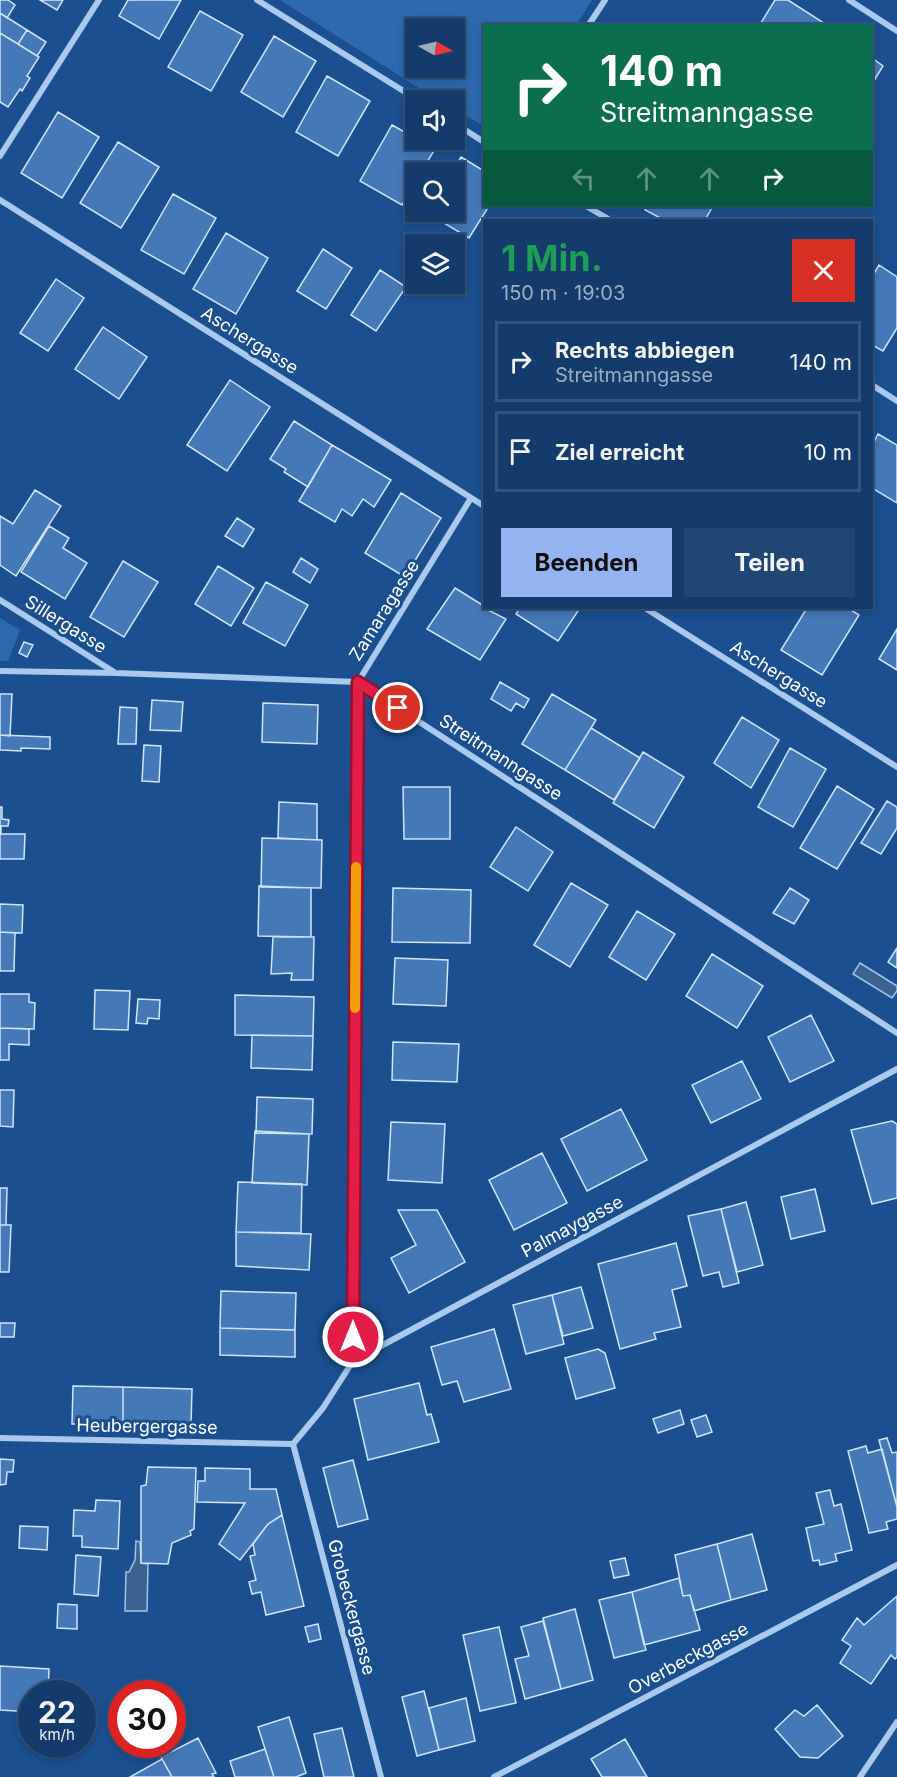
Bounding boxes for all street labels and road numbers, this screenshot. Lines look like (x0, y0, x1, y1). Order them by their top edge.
street label: Aschergasse (198, 302, 302, 378)
street label: Zamaragasse (345, 556, 423, 664)
street label: Sillergasse (21, 591, 111, 657)
street label: Aschergasse (727, 636, 831, 712)
street label: Streitmanngasse (436, 709, 566, 805)
street label: Palmaygasse (518, 1190, 626, 1262)
street label: Heubergergasse (76, 1414, 218, 1438)
street label: Grobeckergasse (324, 1537, 380, 1677)
street label: Overbeckgasse (624, 1618, 752, 1698)

